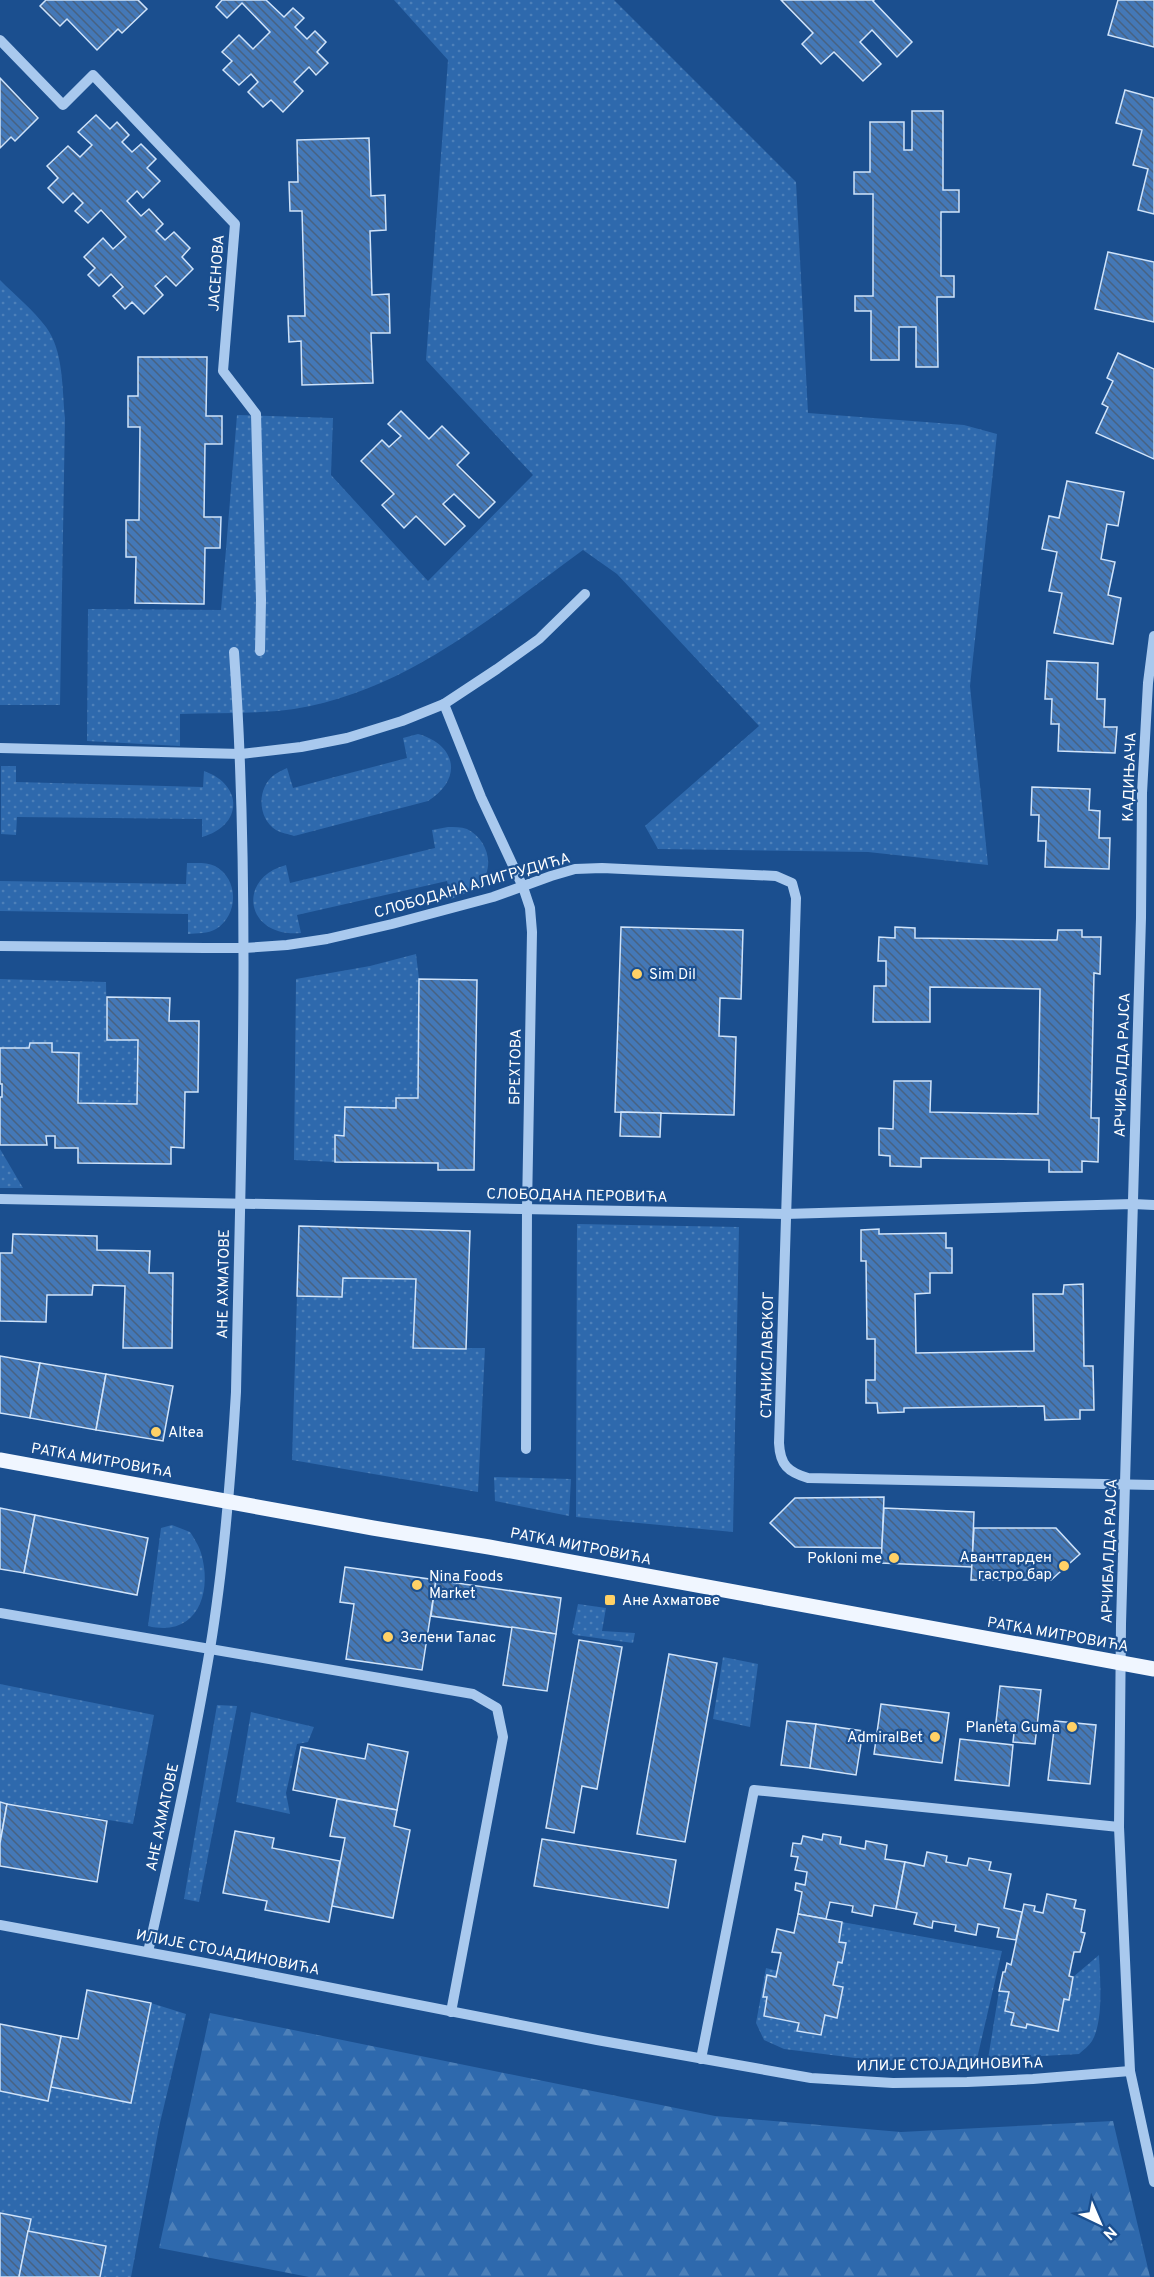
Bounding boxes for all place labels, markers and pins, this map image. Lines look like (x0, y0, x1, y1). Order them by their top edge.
place label: Sim Dil (649, 966, 696, 985)
marker: Sim Dil (630, 967, 644, 981)
place label: Altea (168, 1424, 204, 1443)
marker: Altea (149, 1425, 163, 1439)
place label: Авантгарден гастро бар (960, 1549, 1052, 1585)
place label: Pokloni me (807, 1550, 882, 1569)
marker: Pokloni me (887, 1551, 901, 1565)
marker: Авантгарден гастро бар (1057, 1559, 1071, 1573)
place label: Nina Foods Market (429, 1568, 503, 1604)
marker: Nina Foods Market (410, 1578, 424, 1592)
place label: Ане Ахматове (622, 1592, 720, 1611)
marker: Ане Ахматове (603, 1593, 617, 1607)
place label: Зелени Талас (400, 1629, 496, 1648)
marker: Зелени Талас (381, 1630, 395, 1644)
place label: Planeta Guma (965, 1719, 1060, 1738)
marker: Planeta Guma (1065, 1720, 1079, 1734)
place label: AdmiralBet (847, 1729, 923, 1748)
marker: AdmiralBet (928, 1730, 942, 1744)

